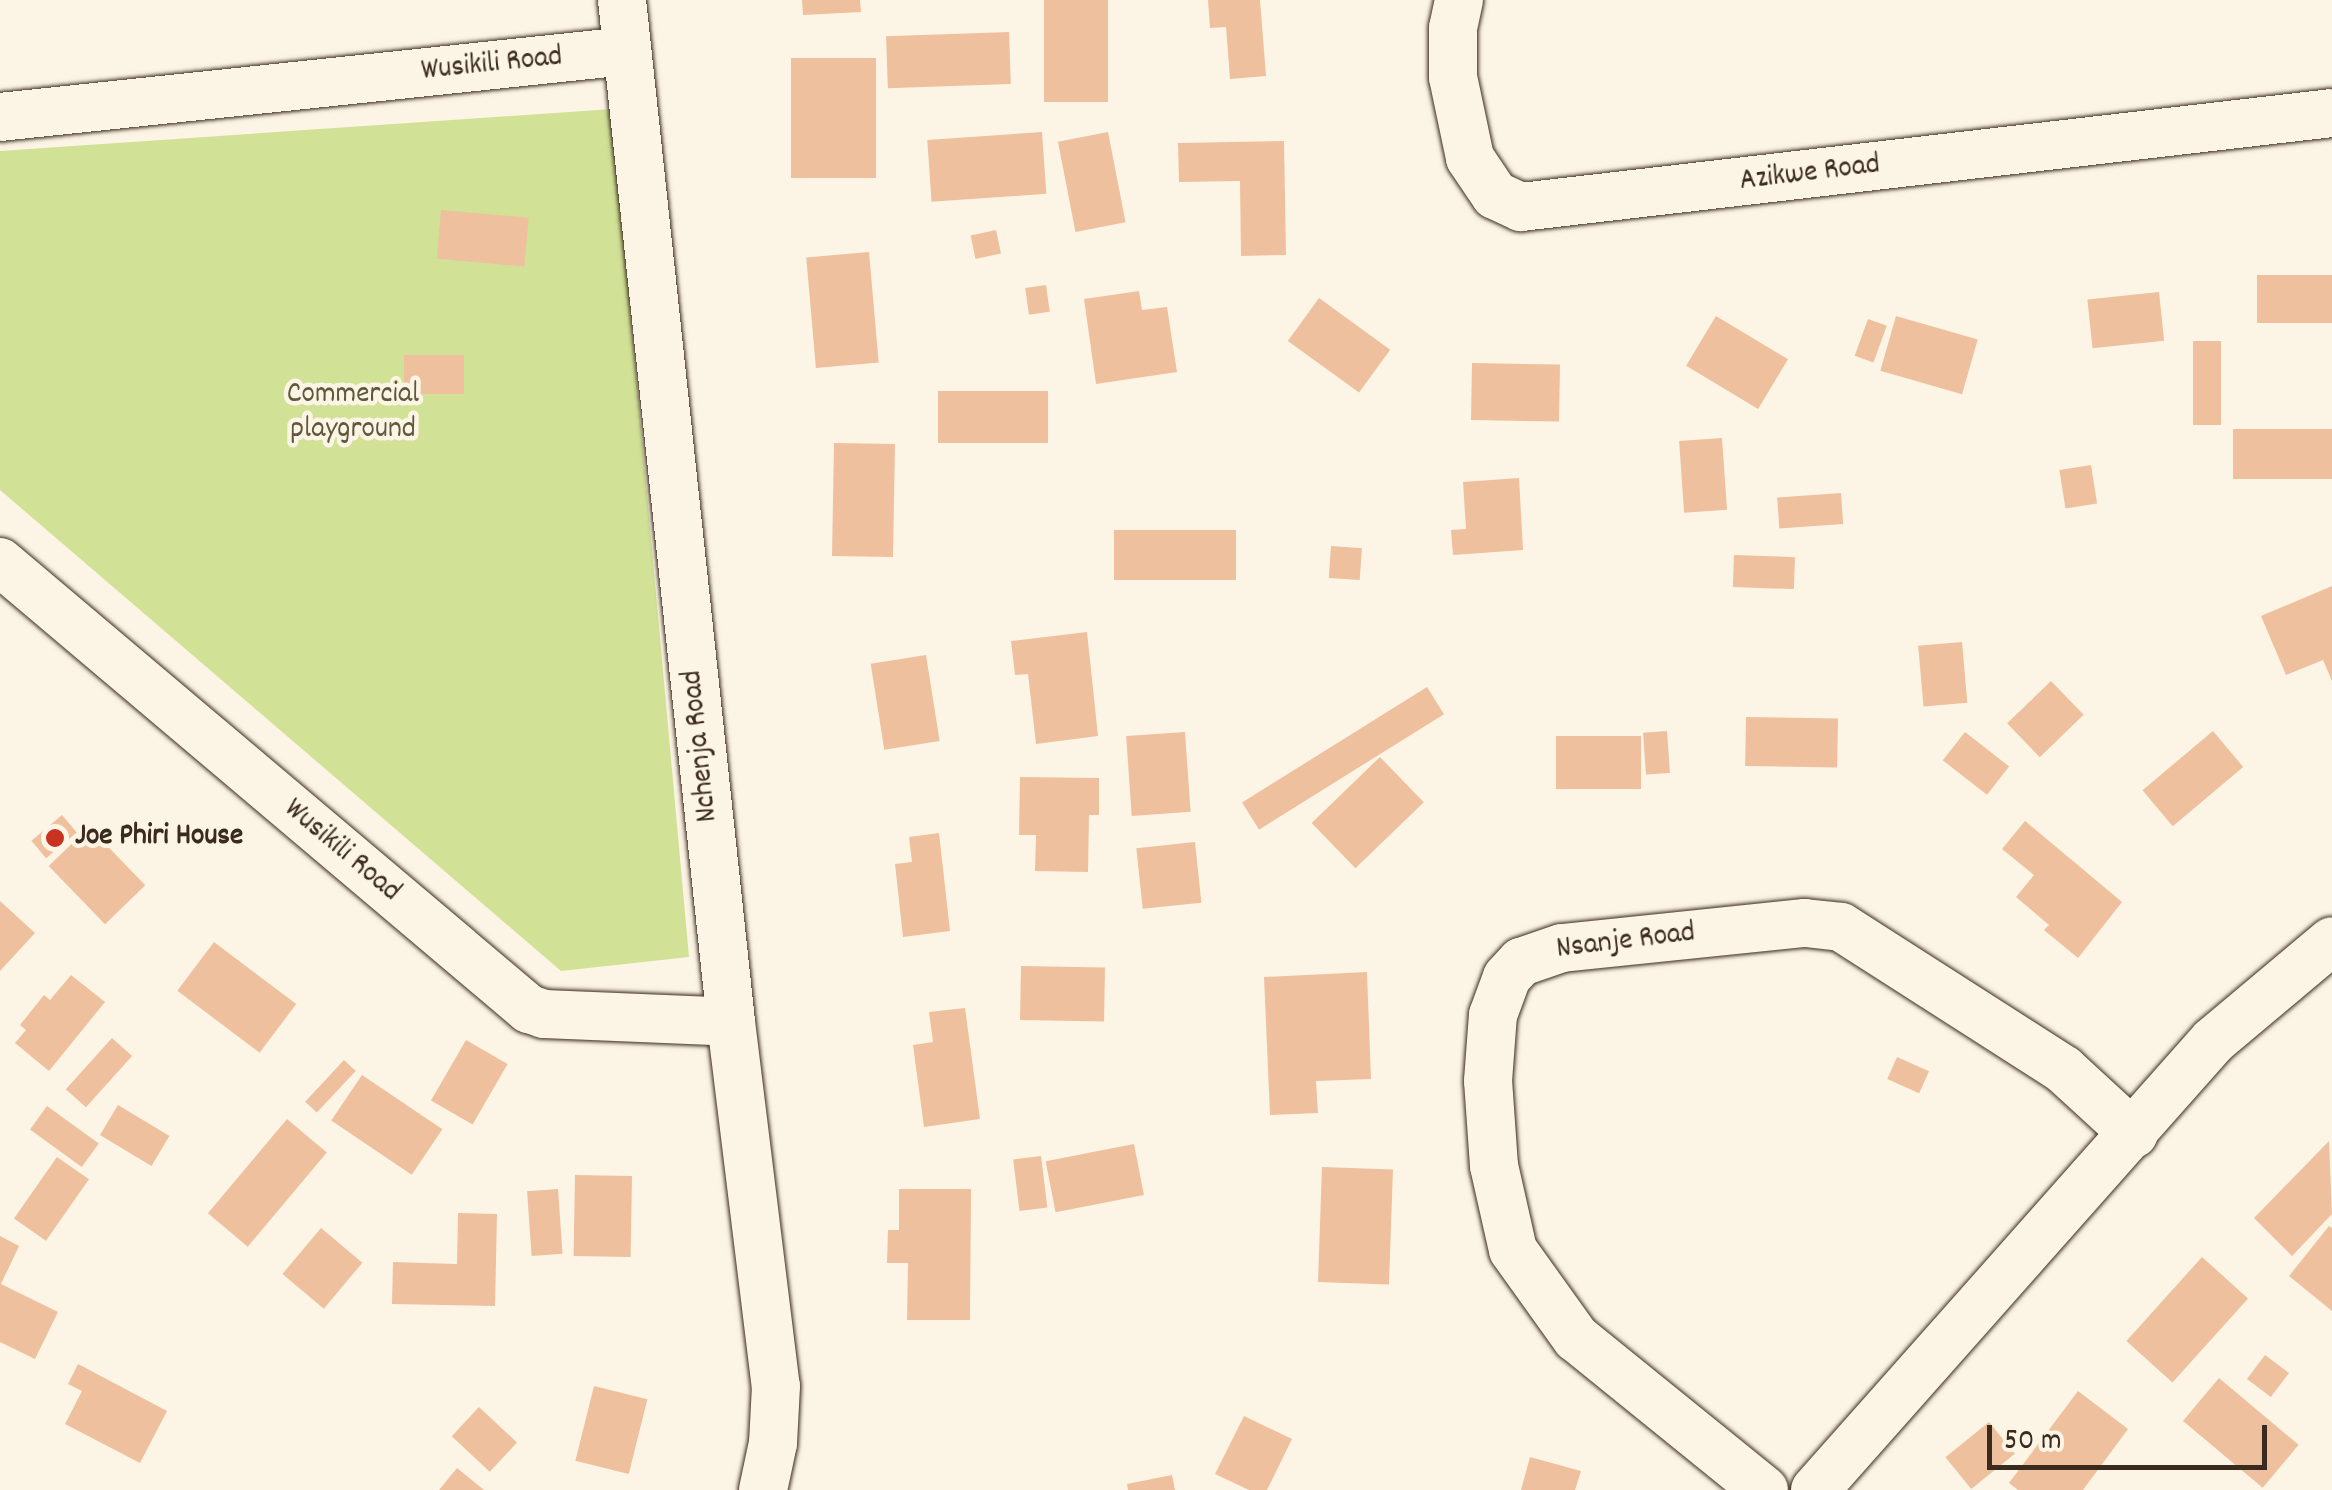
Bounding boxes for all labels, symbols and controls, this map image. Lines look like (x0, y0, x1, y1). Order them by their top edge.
street label: Wusikili Road (420, 41, 564, 91)
street label: Azikwe Road (1738, 149, 1882, 201)
park label: Commercial playground (287, 378, 419, 448)
street label: Nchenja Road (676, 668, 728, 824)
street label: Wusikili Road (275, 793, 407, 911)
place label: Joe Phiri House (75, 820, 243, 856)
marker: Joe Phiri House (44, 827, 66, 849)
street label: Nsanje Road (1555, 917, 1697, 969)
scale bar (1992, 1405, 2272, 1467)
text: 50 m (2004, 1421, 2062, 1464)

